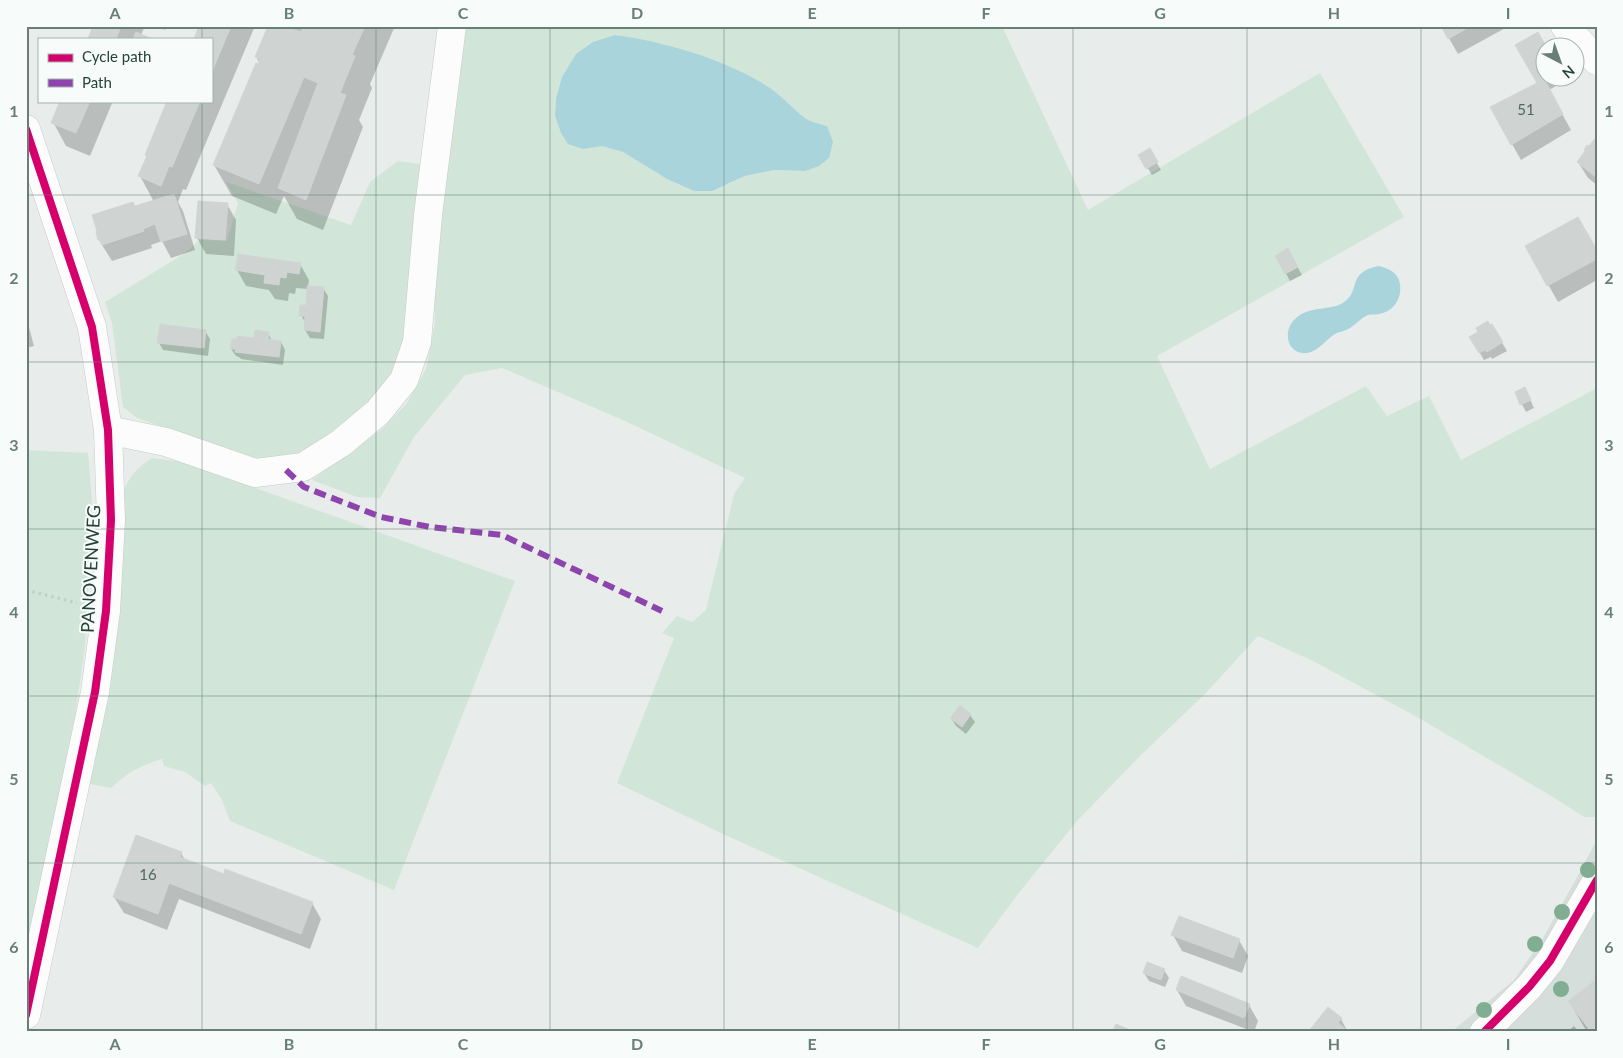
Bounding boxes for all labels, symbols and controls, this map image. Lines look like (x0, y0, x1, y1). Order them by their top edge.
text: A (108, 3, 121, 22)
text: B (284, 3, 294, 22)
text: C (458, 3, 469, 22)
text: D (631, 3, 643, 22)
text: E (807, 3, 817, 22)
text: F (981, 3, 991, 22)
text: G (1154, 3, 1166, 22)
text: H (1328, 3, 1340, 22)
text: I (1506, 3, 1510, 22)
legend (38, 38, 212, 102)
north arrow (1536, 38, 1586, 88)
text: Cycle path (82, 47, 151, 65)
text: N (1559, 62, 1579, 82)
text: Path (82, 73, 112, 91)
house number: 51 (1517, 100, 1535, 118)
text: 1 (9, 101, 19, 120)
text: 1 (1604, 101, 1614, 120)
text: 2 (9, 268, 19, 287)
text: 2 (1604, 268, 1614, 287)
text: 3 (9, 435, 19, 454)
text: 3 (1604, 435, 1614, 454)
street label: PANOVENWEG (76, 504, 104, 633)
text: 4 (9, 602, 19, 621)
text: 4 (1604, 602, 1614, 621)
text: 5 (9, 769, 19, 788)
text: 5 (1604, 769, 1614, 788)
house number: 16 (139, 865, 157, 883)
text: 6 (9, 937, 19, 956)
text: 6 (1604, 937, 1614, 956)
text: A (108, 1034, 121, 1053)
text: B (284, 1034, 294, 1053)
text: C (458, 1034, 469, 1053)
text: D (631, 1034, 643, 1053)
text: E (807, 1034, 817, 1053)
text: F (981, 1034, 991, 1053)
text: G (1154, 1034, 1166, 1053)
text: H (1328, 1034, 1340, 1053)
text: I (1506, 1034, 1510, 1053)

